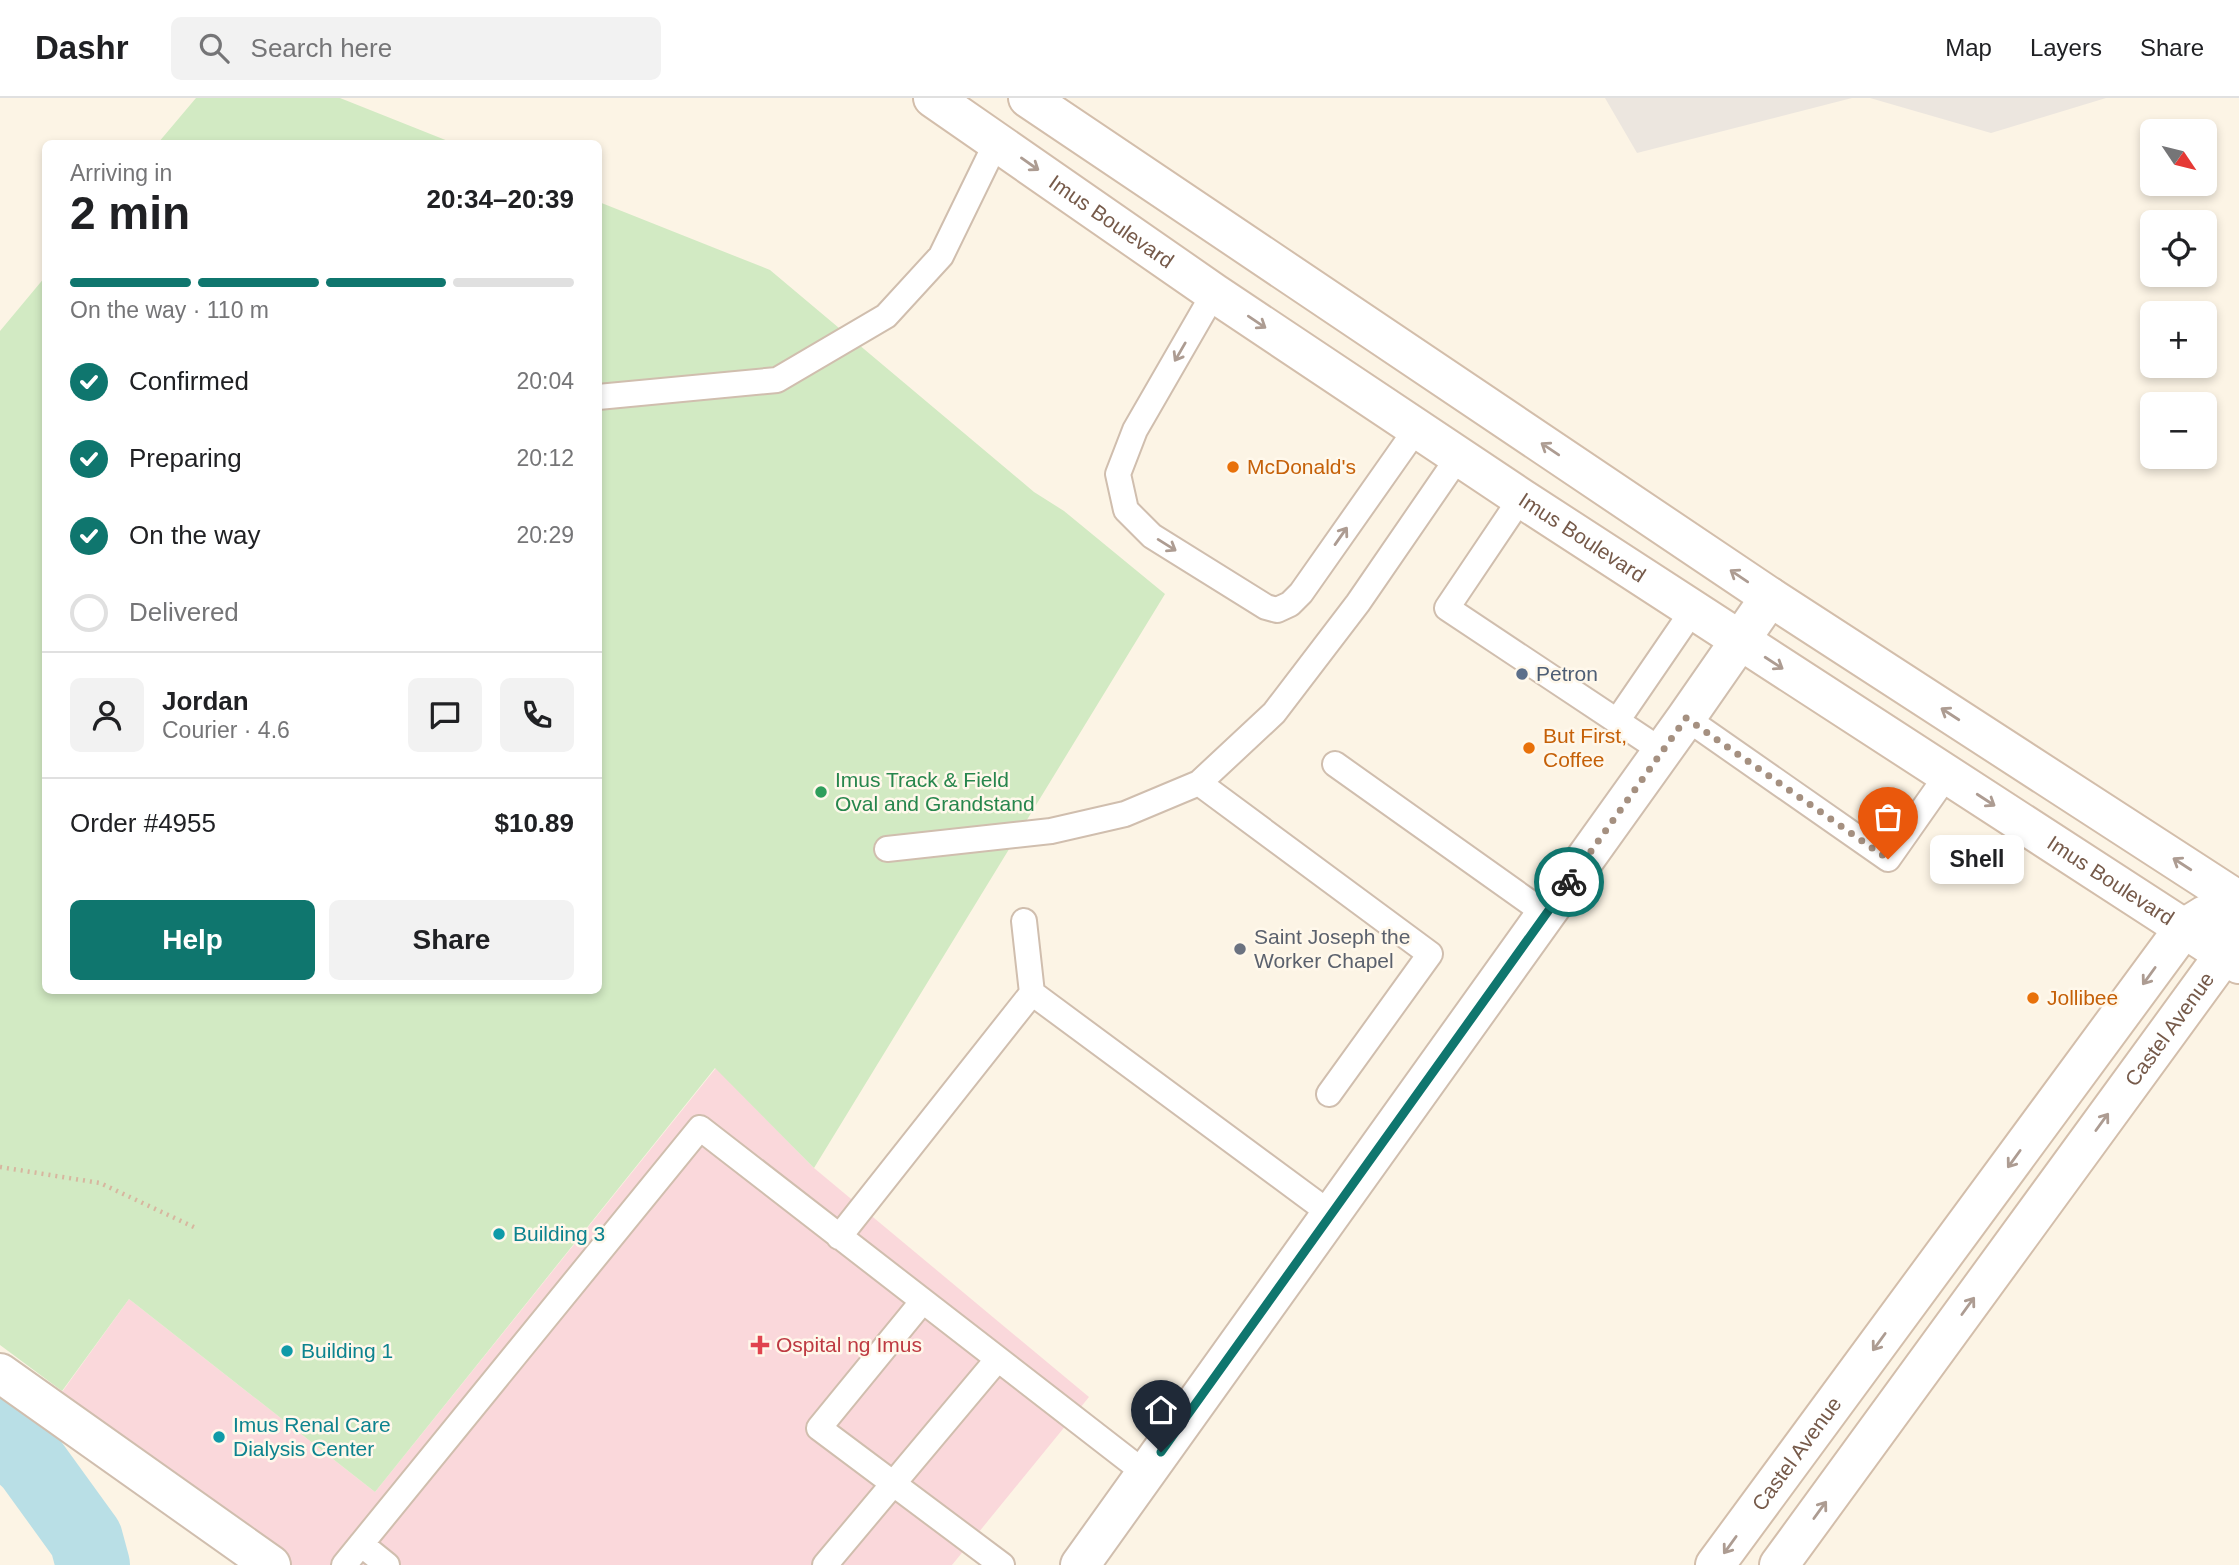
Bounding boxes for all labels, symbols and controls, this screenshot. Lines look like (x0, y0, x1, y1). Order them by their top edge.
search box (171, 17, 661, 80)
text: Dashr (35, 29, 129, 66)
icon: search (195, 29, 233, 67)
text: Search here (251, 33, 392, 63)
text: Map (1945, 34, 1992, 61)
text: Layers (2030, 34, 2102, 61)
text: Share (2140, 34, 2204, 61)
north arrow (2140, 119, 2217, 196)
map controls (2140, 119, 2217, 469)
one-way arrow (1020, 157, 1039, 171)
text: Arriving in (70, 160, 172, 186)
street label: Imus Boulevard (1045, 170, 1178, 272)
text: 20:34–20:39 (427, 184, 574, 214)
text: 2 min (70, 187, 190, 239)
button: locate (2140, 210, 2217, 287)
text: On the way · 110 m (70, 297, 269, 323)
button: + (2140, 301, 2217, 378)
one-way arrow (1247, 315, 1266, 329)
one-way arrow (1173, 342, 1187, 362)
icon: check (70, 363, 108, 401)
text: Confirmed (129, 366, 249, 396)
text: 20:04 (516, 368, 574, 394)
button: − (2140, 392, 2217, 469)
icon: check (70, 440, 108, 478)
one-way arrow (1541, 442, 1560, 456)
text: Preparing (129, 443, 242, 473)
text: 20:12 (516, 445, 574, 471)
place label: McDonald's (1247, 455, 1356, 478)
marker: McDonald's (1225, 459, 1241, 475)
street label: Imus Boulevard (1515, 488, 1650, 587)
icon: check (70, 517, 108, 555)
text: On the way (129, 520, 261, 550)
text: 20:29 (516, 522, 574, 548)
one-way arrow (1334, 527, 1348, 546)
one-way arrow (1156, 539, 1176, 553)
one-way arrow (1730, 569, 1749, 583)
text: Delivered (129, 597, 239, 627)
one-way arrow (1764, 656, 1783, 670)
place label: Petron (1536, 662, 1598, 685)
marker: Petron (1514, 666, 1530, 682)
button: person (70, 678, 144, 752)
button: chat (408, 678, 482, 752)
button: phone (500, 678, 574, 752)
text: Jordan (162, 686, 249, 716)
one-way arrow (1941, 706, 1960, 721)
text: Courier · 4.6 (162, 717, 290, 743)
place label: But First, Coffee (1543, 724, 1627, 771)
marker: But First, Coffee (1521, 740, 1537, 756)
place label: Imus Track & Field Oval and Grandstand (835, 768, 1035, 815)
marker: Imus Track & Field Oval and Grandstand (813, 784, 829, 800)
pin (1858, 787, 1918, 859)
one-way arrow (1975, 793, 1995, 807)
icon: bag (1869, 798, 1907, 836)
text: Order #4955 (70, 808, 216, 838)
text: $10.89 (494, 808, 574, 838)
street label: Imus Boulevard (2043, 831, 2178, 930)
callout: Shell (1930, 834, 2024, 884)
text: Shell (1950, 846, 2004, 872)
courier (1534, 847, 1604, 917)
one-way arrow (2172, 857, 2192, 871)
icon: bike (1550, 863, 1588, 901)
button: Help (70, 900, 315, 980)
button: Share (329, 900, 574, 980)
place label: Saint Joseph the Worker Chapel (1254, 925, 1410, 972)
marker: Saint Joseph the Worker Chapel (1232, 941, 1248, 957)
one-way arrow (2142, 966, 2156, 985)
street label: Castel Avenue (2120, 968, 2218, 1090)
place label: Jollibee (2047, 986, 2118, 1009)
marker: Jollibee (2025, 990, 2041, 1006)
one-way arrow (2095, 1113, 2109, 1132)
one-way arrow (2007, 1149, 2021, 1168)
place label: Building 3 (513, 1222, 605, 1245)
marker: Building 3 (491, 1226, 507, 1242)
one-way arrow (1961, 1297, 1975, 1316)
one-way arrow (1872, 1332, 1886, 1351)
place label: Ospital ng Imus (776, 1333, 922, 1356)
marker: Ospital ng Imus (750, 1335, 770, 1355)
place label: Building 1 (301, 1339, 393, 1362)
marker: Building 1 (279, 1343, 295, 1359)
pin (1131, 1380, 1191, 1452)
icon: home (1142, 1391, 1180, 1429)
street label: Castel Avenue (1747, 1392, 1846, 1515)
place label: Imus Renal Care Dialysis Center (233, 1413, 391, 1460)
marker: Imus Renal Care Dialysis Center (211, 1429, 227, 1445)
one-way arrow (1812, 1501, 1827, 1520)
one-way arrow (1722, 1535, 1737, 1554)

